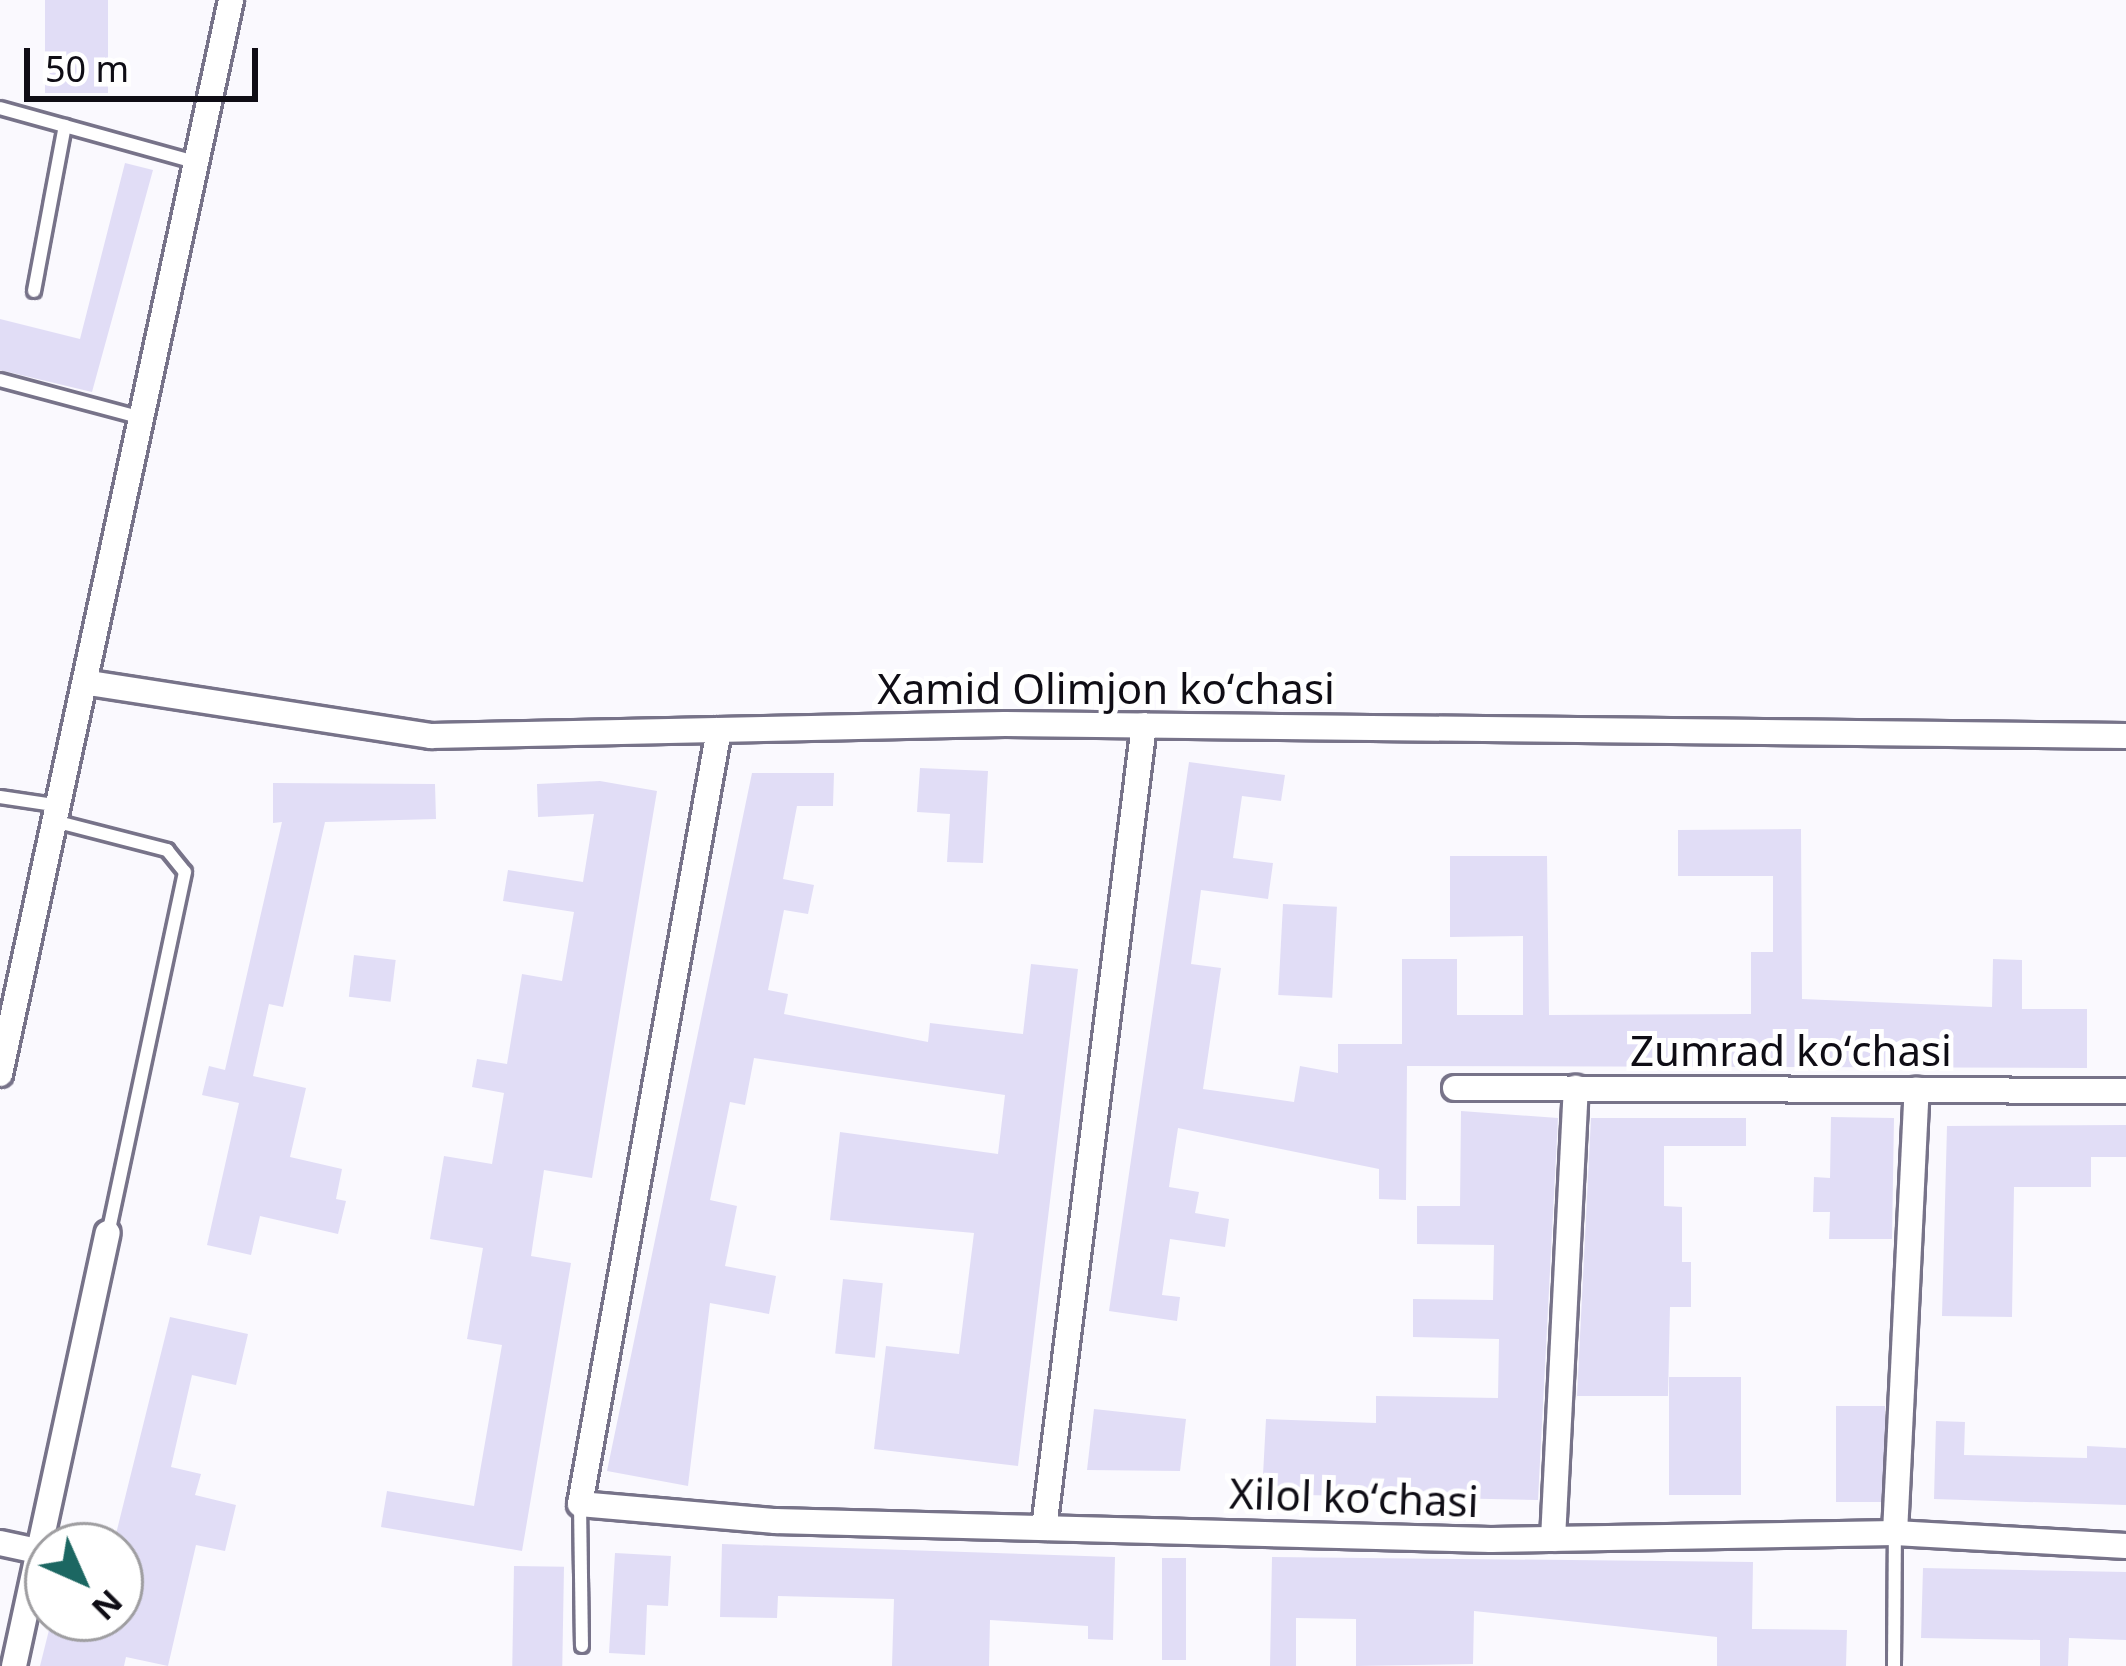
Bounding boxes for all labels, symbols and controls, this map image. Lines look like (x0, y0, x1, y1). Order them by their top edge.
scale bar (30, 24, 264, 98)
text: 50 m (45, 44, 129, 93)
street label: Xamid Olimjon koʻchasi (877, 663, 1335, 713)
street label: Zumrad koʻchasi (1630, 1025, 1952, 1075)
street label: Xilol koʻchasi (1229, 1467, 1479, 1527)
north arrow (24, 1522, 144, 1642)
text: N (82, 1580, 133, 1631)

